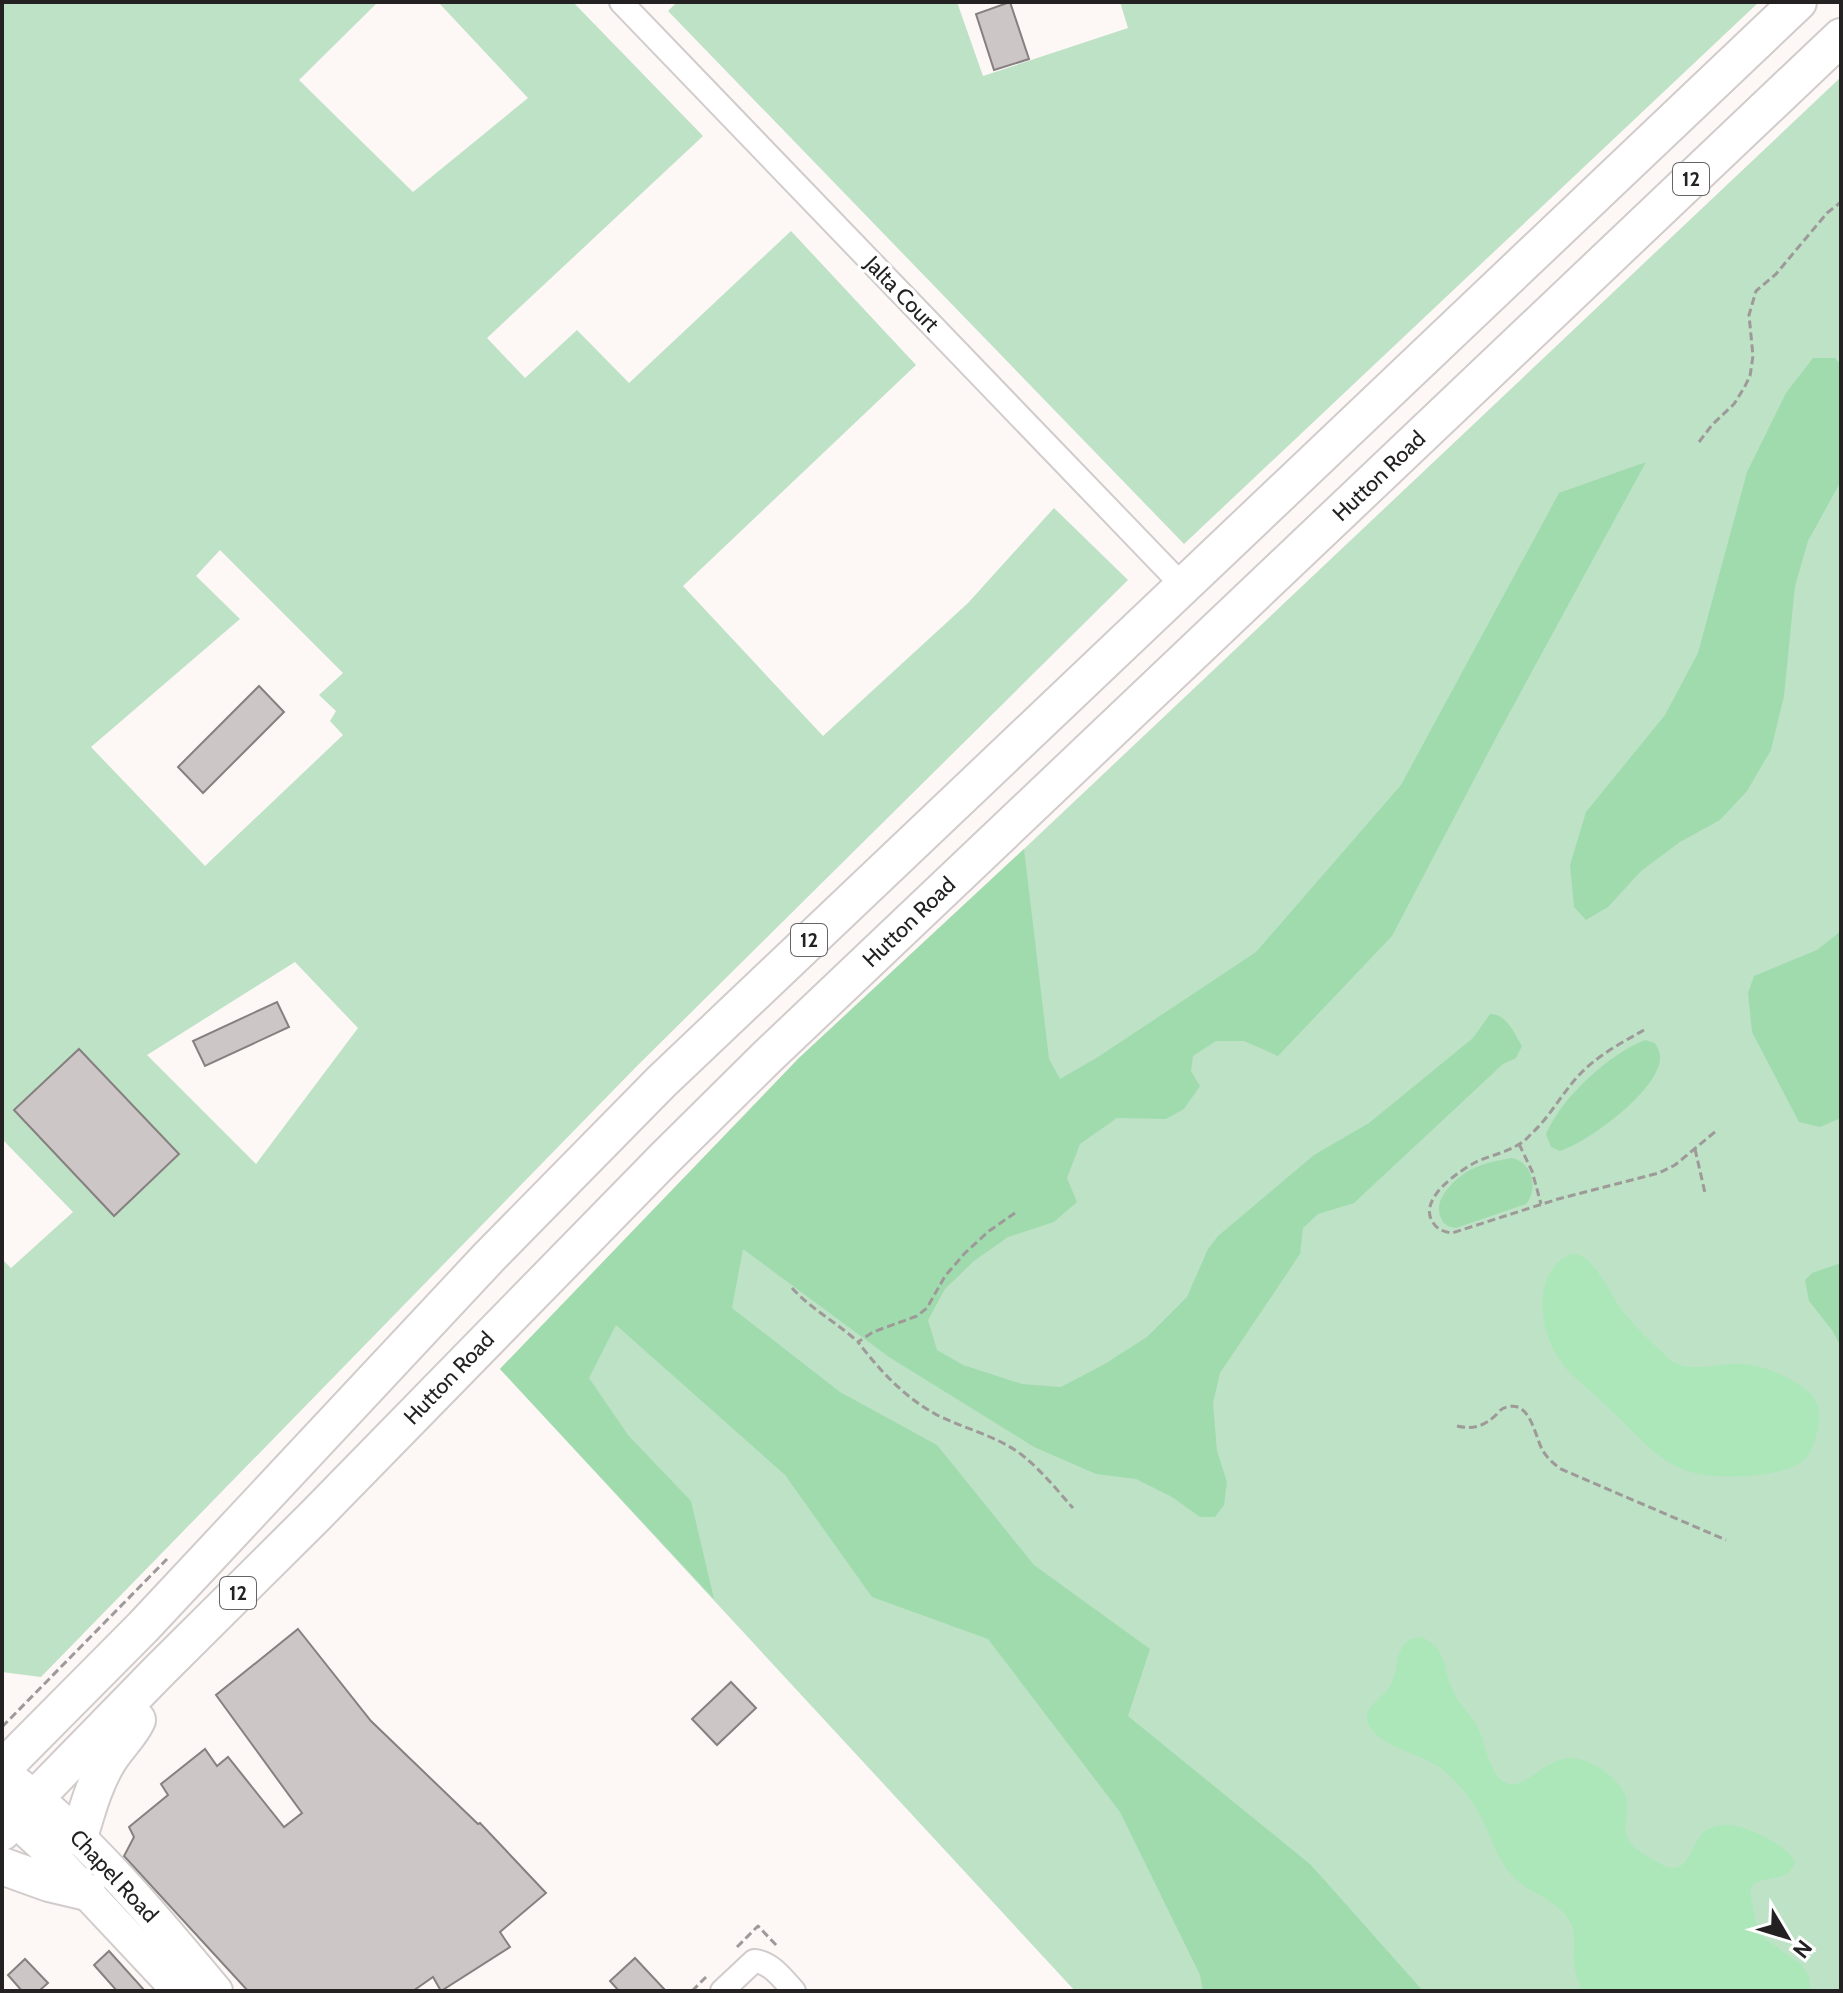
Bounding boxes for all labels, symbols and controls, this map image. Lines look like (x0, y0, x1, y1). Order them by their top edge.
road number: 12 (1673, 163, 1709, 195)
street label: Jalta Court (859, 250, 945, 338)
street label: Hutton Road (1327, 425, 1431, 527)
street label: Hutton Road (857, 871, 961, 973)
road number: 12 (791, 924, 827, 956)
street label: Hutton Road (398, 1326, 500, 1430)
road number: 12 (220, 1577, 256, 1609)
street label: Chapel Road (64, 1824, 164, 1928)
north arrow (1747, 1897, 1827, 1977)
text: N (1787, 1935, 1818, 1963)

